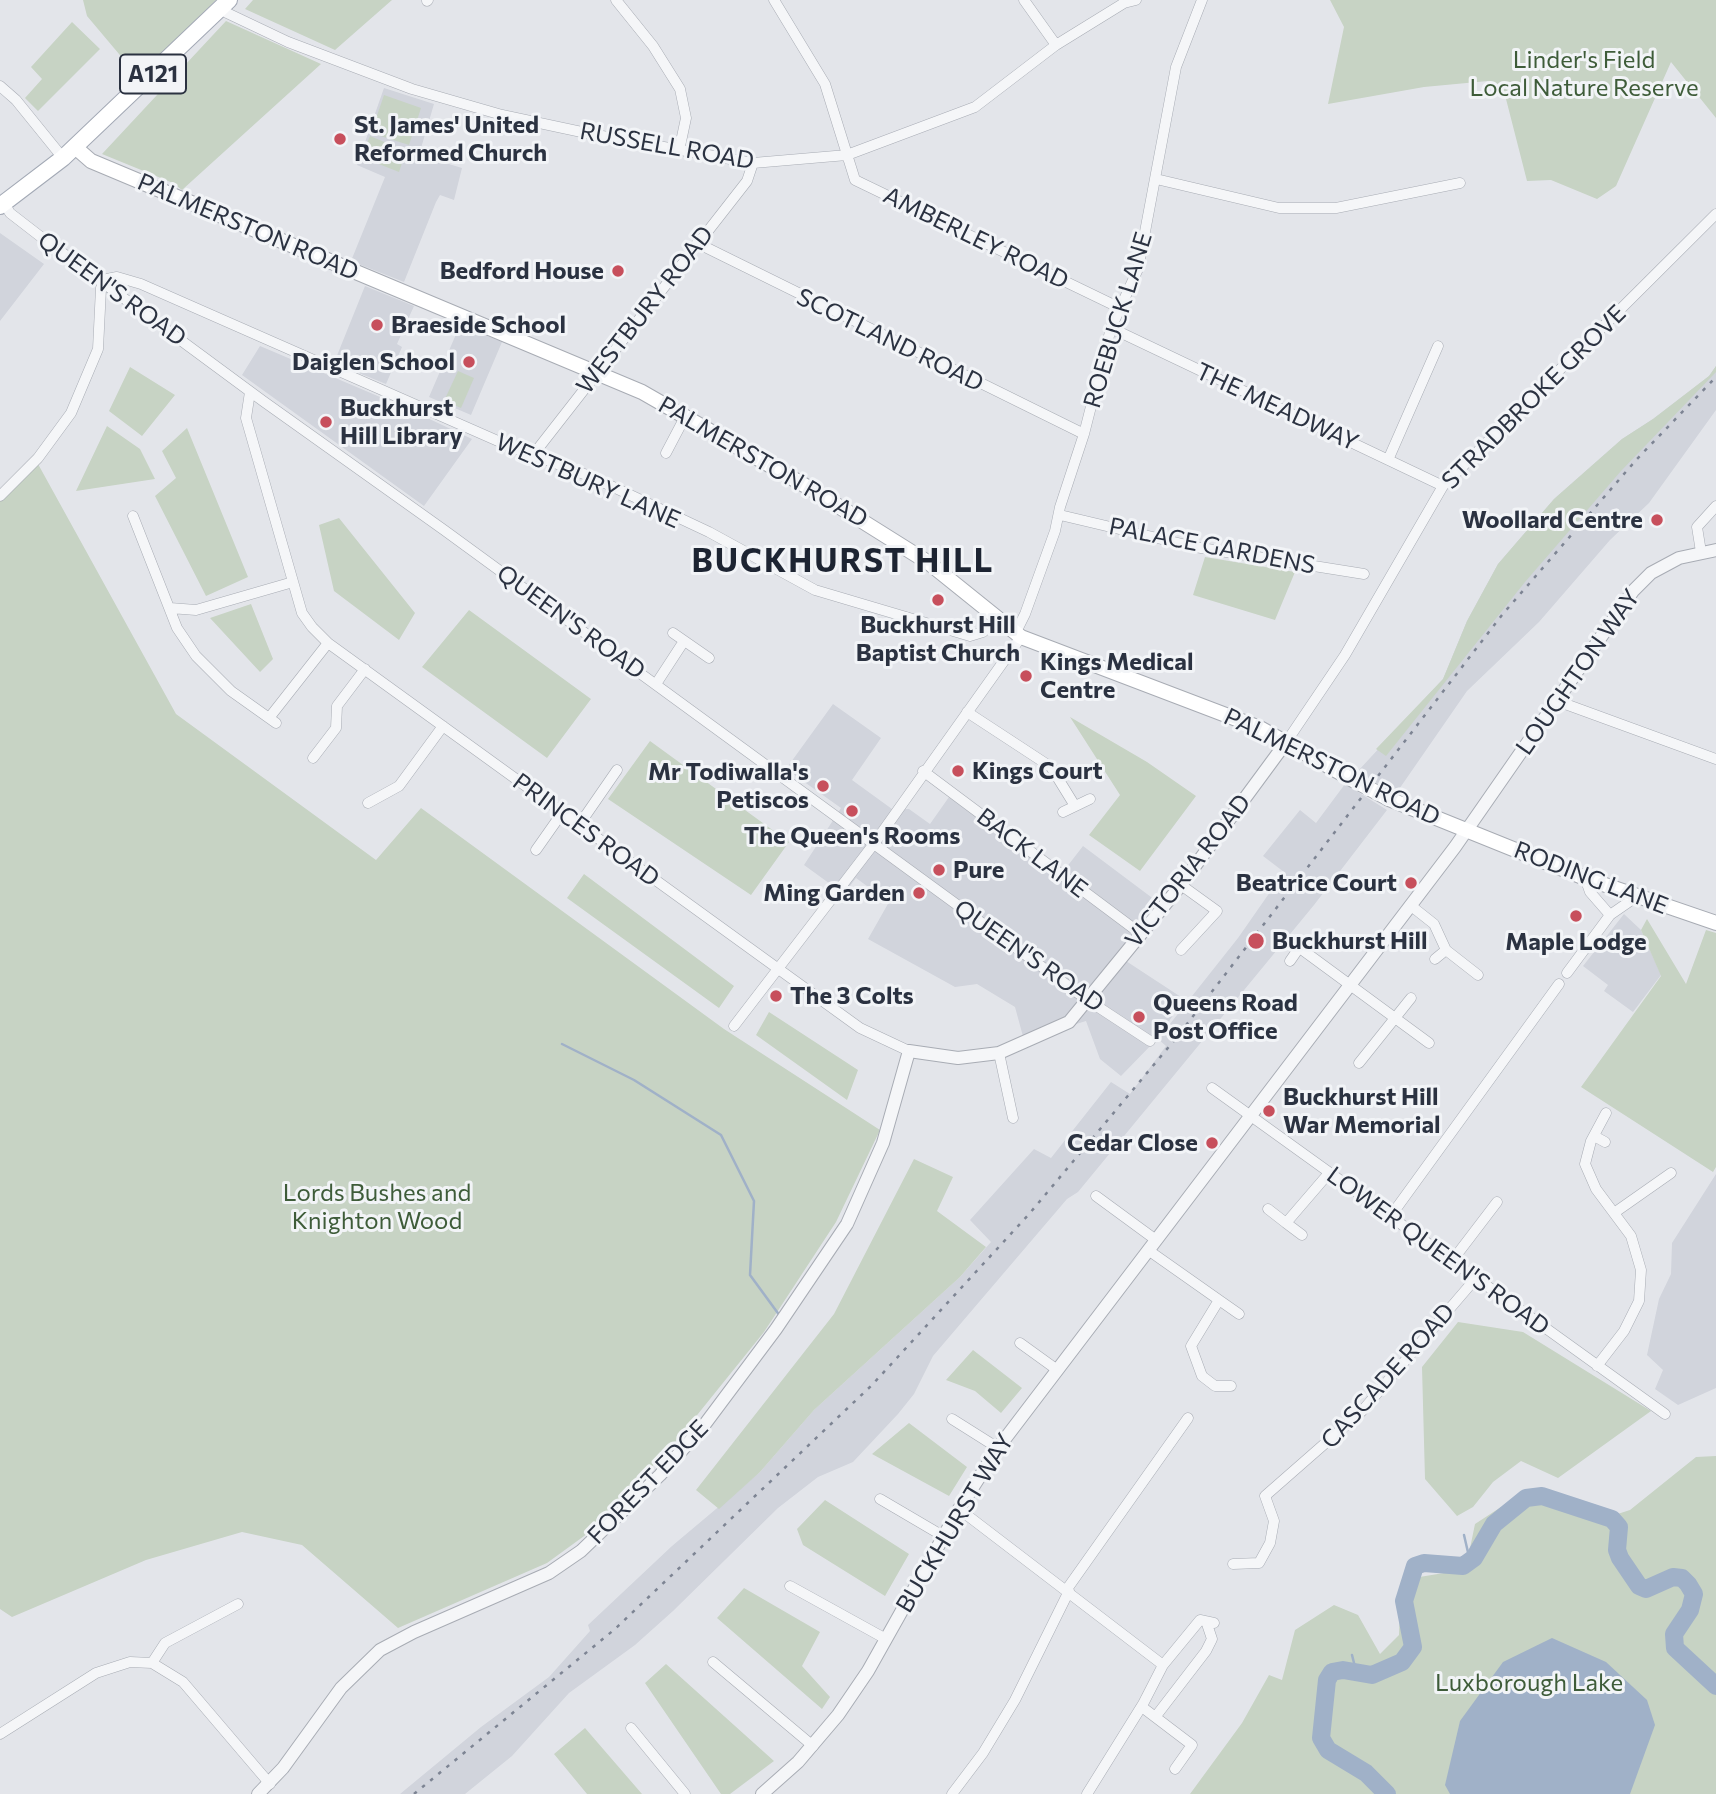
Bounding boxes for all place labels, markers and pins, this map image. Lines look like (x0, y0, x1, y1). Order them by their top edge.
place label: St. James' United Reformed Church (354, 111, 547, 167)
marker: St. James' United Reformed Church (332, 131, 348, 147)
place label: Bedford House (440, 257, 604, 285)
marker: Bedford House (610, 263, 626, 279)
place label: Braeside School (391, 311, 566, 339)
marker: Braeside School (369, 317, 385, 333)
place label: Daiglen School (292, 348, 455, 376)
marker: Daiglen School (461, 354, 477, 370)
place label: Buckhurst Hill Library (340, 394, 463, 450)
marker: Buckhurst Hill Library (318, 414, 334, 430)
place label: Woollard Centre (1462, 506, 1643, 534)
marker: Woollard Centre (1649, 512, 1665, 528)
marker: Buckhurst Hill Baptist Church (930, 592, 946, 608)
place label: Buckhurst Hill Baptist Church (856, 611, 1020, 667)
place label: Kings Medical Centre (1040, 648, 1193, 704)
marker: Kings Medical Centre (1018, 668, 1034, 684)
place label: Kings Court (972, 757, 1103, 785)
place label: Mr Todiwalla's Petiscos (648, 758, 809, 814)
marker: Kings Court (950, 763, 966, 779)
marker: Mr Todiwalla's Petiscos (815, 778, 831, 794)
marker: The Queen's Rooms (844, 803, 860, 819)
place label: The Queen's Rooms (744, 822, 960, 850)
place label: Pure (953, 856, 1004, 884)
marker: Pure (931, 862, 947, 878)
place label: Beatrice Court (1236, 869, 1397, 897)
marker: Beatrice Court (1403, 875, 1419, 891)
place label: Ming Garden (763, 879, 905, 907)
marker: Ming Garden (911, 885, 927, 901)
marker: Maple Lodge (1568, 908, 1584, 924)
place label: Buckhurst Hill (1272, 927, 1428, 955)
place label: Maple Lodge (1505, 928, 1647, 956)
marker: Buckhurst Hill (1246, 931, 1266, 951)
place label: The 3 Colts (790, 982, 914, 1010)
marker: The 3 Colts (768, 988, 784, 1004)
place label: Queens Road Post Office (1153, 989, 1298, 1045)
marker: Queens Road Post Office (1131, 1009, 1147, 1025)
place label: Buckhurst Hill War Memorial (1283, 1083, 1441, 1139)
marker: Buckhurst Hill War Memorial (1261, 1103, 1277, 1119)
place label: Cedar Close (1067, 1129, 1198, 1157)
marker: Cedar Close (1204, 1135, 1220, 1151)

